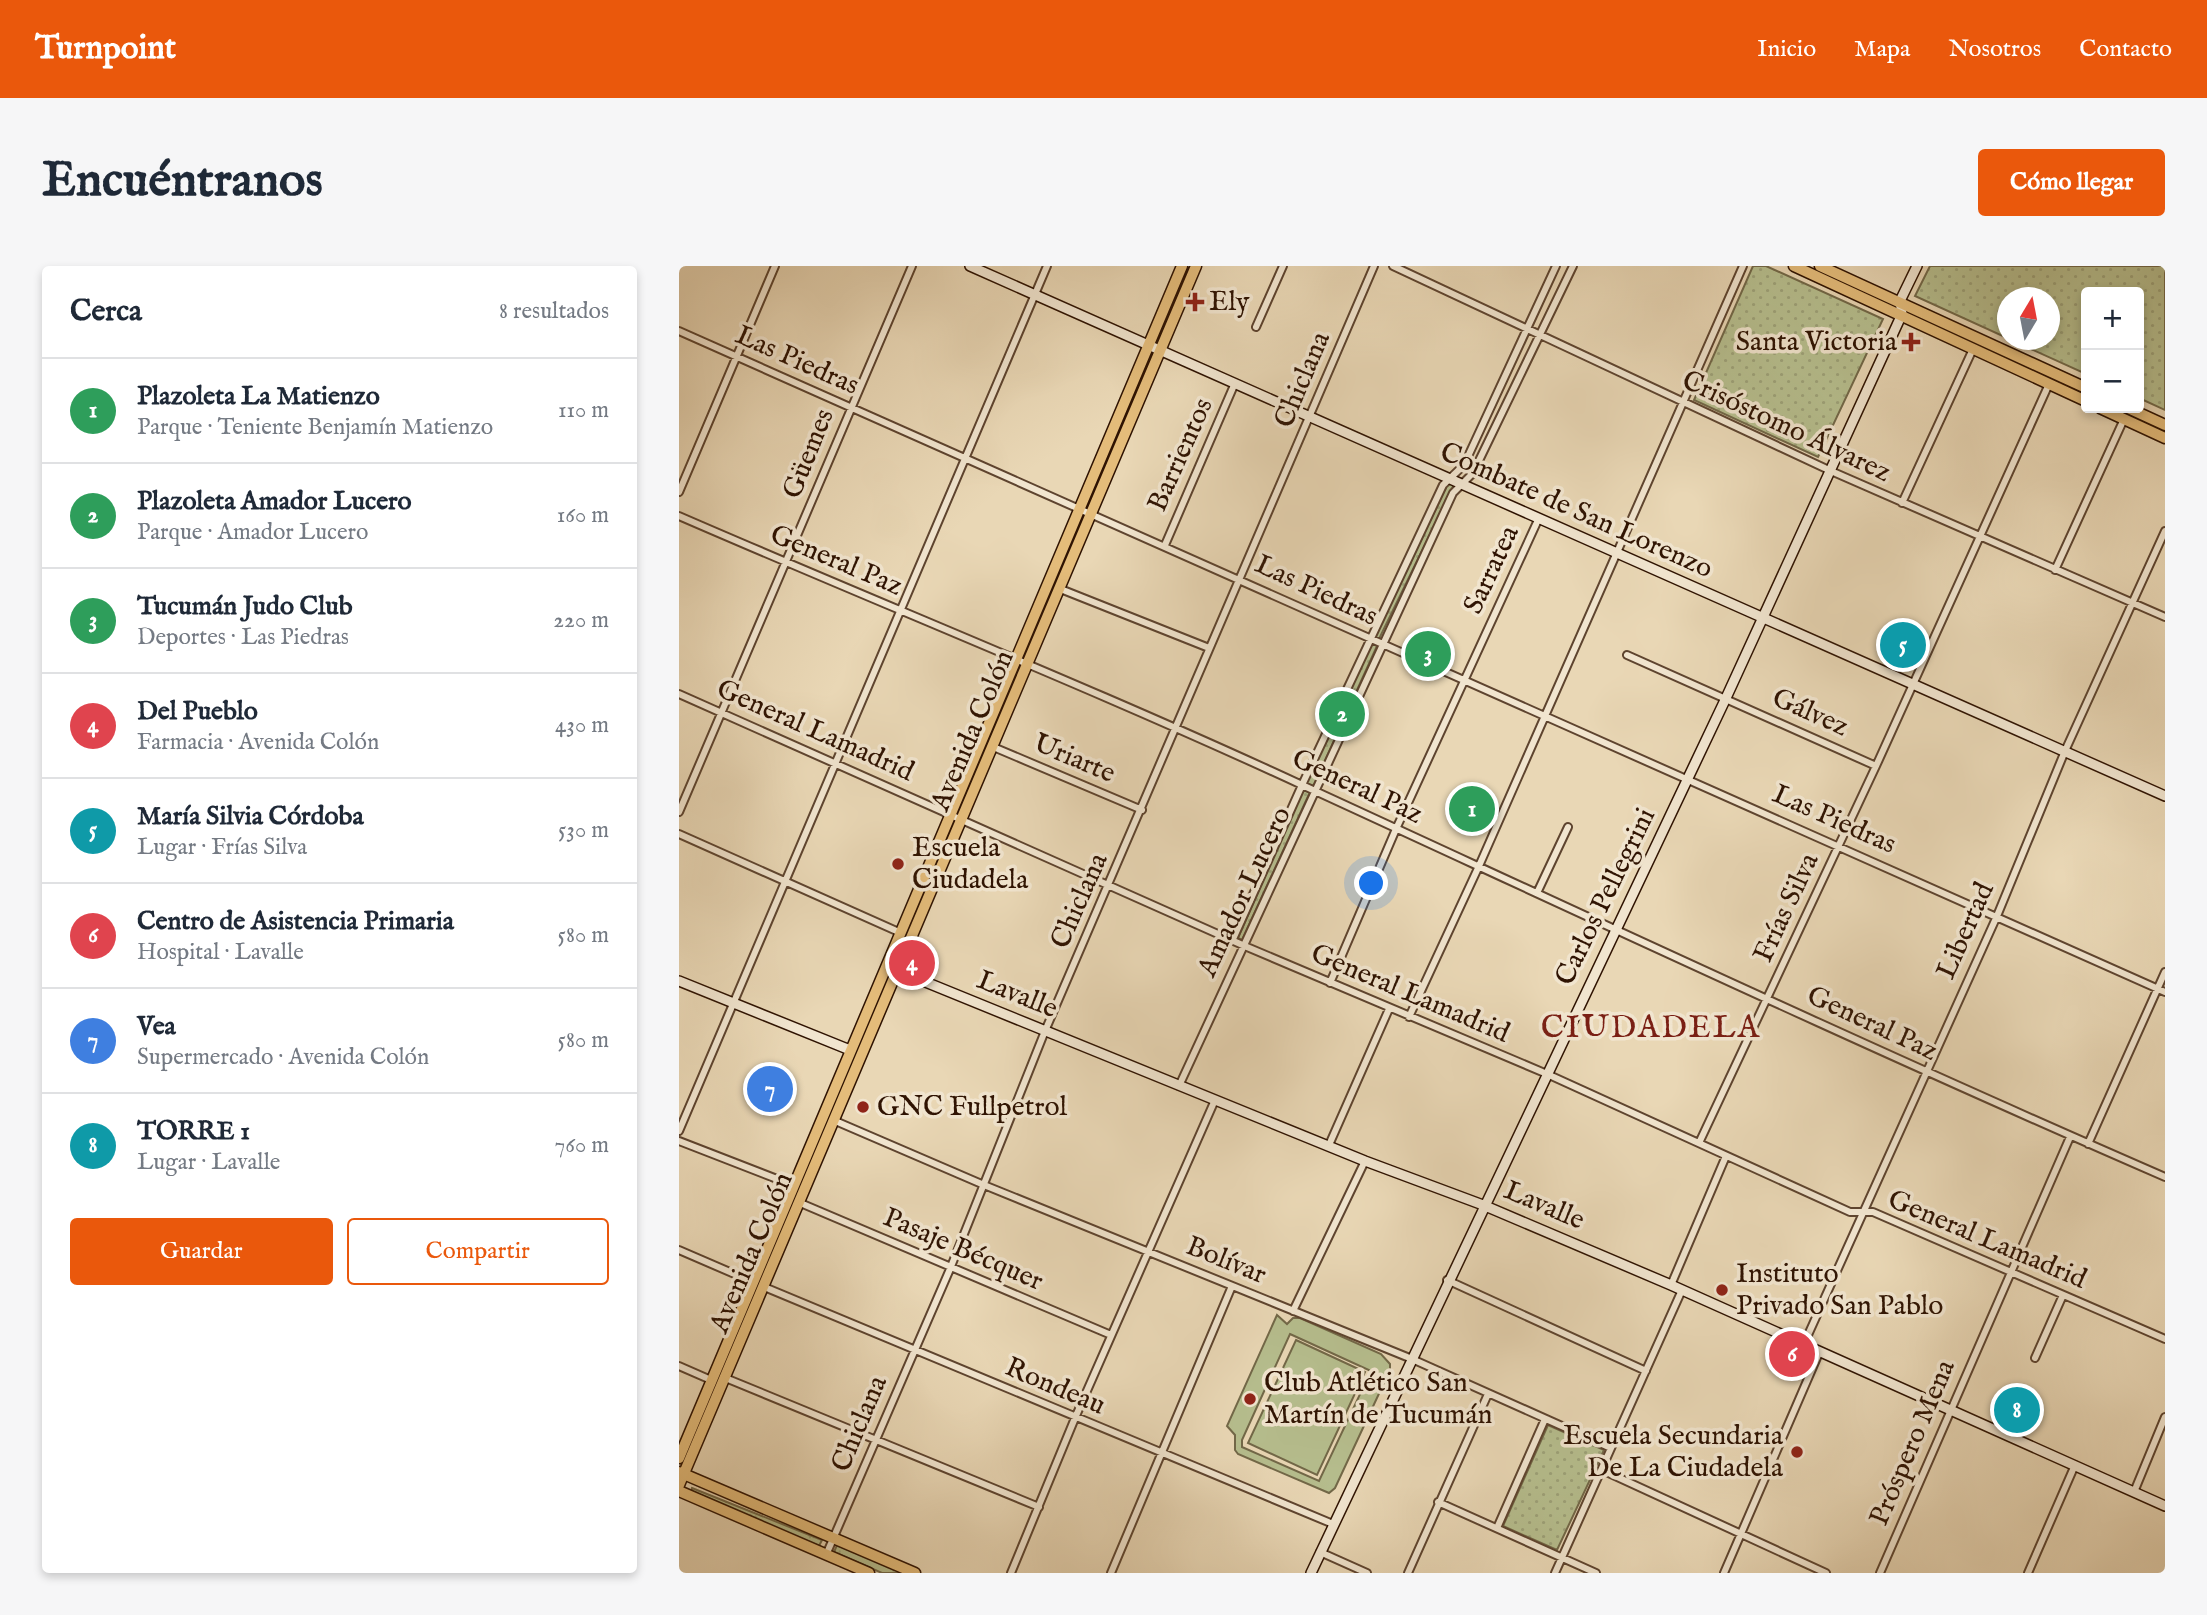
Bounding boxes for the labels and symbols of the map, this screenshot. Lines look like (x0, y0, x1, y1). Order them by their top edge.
place label: Ely (1209, 285, 1250, 320)
north arrow (1997, 287, 2060, 350)
marker: Ely (1187, 294, 1203, 310)
street label: Las Piedras (730, 318, 864, 404)
place label: Santa Victoria (1736, 325, 1898, 360)
street label: Chiclana (1267, 326, 1339, 433)
marker: Santa Victoria (1903, 334, 1919, 350)
street label: Crisóstomo Álvarez (1676, 362, 1897, 491)
street label: Barrientos (1140, 393, 1222, 517)
street label: Güemes (775, 404, 843, 504)
street label: Combate de San Lorenzo (1434, 435, 1718, 587)
street label: General Paz (765, 518, 907, 604)
street label: Sarratea (1456, 519, 1528, 620)
street label: Las Piedras (1249, 547, 1383, 635)
pin: 5 (1880, 619, 1926, 671)
pin: 3 (1405, 628, 1451, 680)
street label: Avenida Colón (923, 645, 1023, 818)
street label: General Lamadrid (711, 672, 919, 790)
street label: Gálvez (1766, 681, 1854, 745)
pin: 2 (1319, 688, 1365, 740)
street label: Uriarte (1028, 726, 1120, 792)
street label: General Paz (1286, 742, 1428, 832)
street label: Las Piedras (1767, 777, 1901, 863)
pin: 1 (1449, 783, 1495, 835)
street label: Amador Lucero (1190, 801, 1300, 984)
street label: Carlos Pellegrini (1548, 803, 1664, 991)
place label: Escuela Ciudadela (912, 831, 1029, 898)
street label: Chiclana (1043, 847, 1117, 954)
street label: Frías Silva (1746, 847, 1828, 968)
marker: Escuela Ciudadela (890, 856, 906, 872)
your location (1354, 866, 1388, 900)
street label: Libertad (1929, 877, 2003, 985)
street label: General Lamadrid (1305, 936, 1515, 1052)
pin: 4 (889, 937, 935, 989)
street label: Lavalle (971, 963, 1063, 1027)
street label: General Paz (1801, 979, 1943, 1069)
district label: CIUDADELA (1541, 1008, 1761, 1049)
pin: 7 (747, 1063, 793, 1115)
place label: GNC Fullpetrol (877, 1090, 1068, 1125)
marker: GNC Fullpetrol (855, 1099, 871, 1115)
street label: Avenida Colón (702, 1167, 802, 1340)
street label: Lavalle (1498, 1173, 1590, 1239)
street label: General Lamadrid (1882, 1182, 2092, 1298)
street label: Pasaje Bécquer (878, 1201, 1048, 1299)
street label: Bolívar (1181, 1229, 1271, 1293)
place label: Instituto Privado San Pablo (1736, 1257, 1943, 1324)
marker: Instituto Privado San Pablo (1714, 1282, 1730, 1298)
pin: 6 (1769, 1328, 1815, 1380)
street label: Rondeau (1000, 1350, 1110, 1424)
street label: Próspero Mena (1862, 1354, 1964, 1531)
place label: Club Atlético San Martín de Tucumán (1264, 1366, 1492, 1433)
street label: Chiclana (824, 1370, 896, 1477)
pin: 8 (1994, 1384, 2040, 1436)
marker: Club Atlético San Martín de Tucumán (1242, 1391, 1258, 1407)
place label: Escuela Secundaria De La Ciudadela (1563, 1419, 1784, 1486)
marker: Escuela Secundaria De La Ciudadela (1789, 1444, 1805, 1460)

